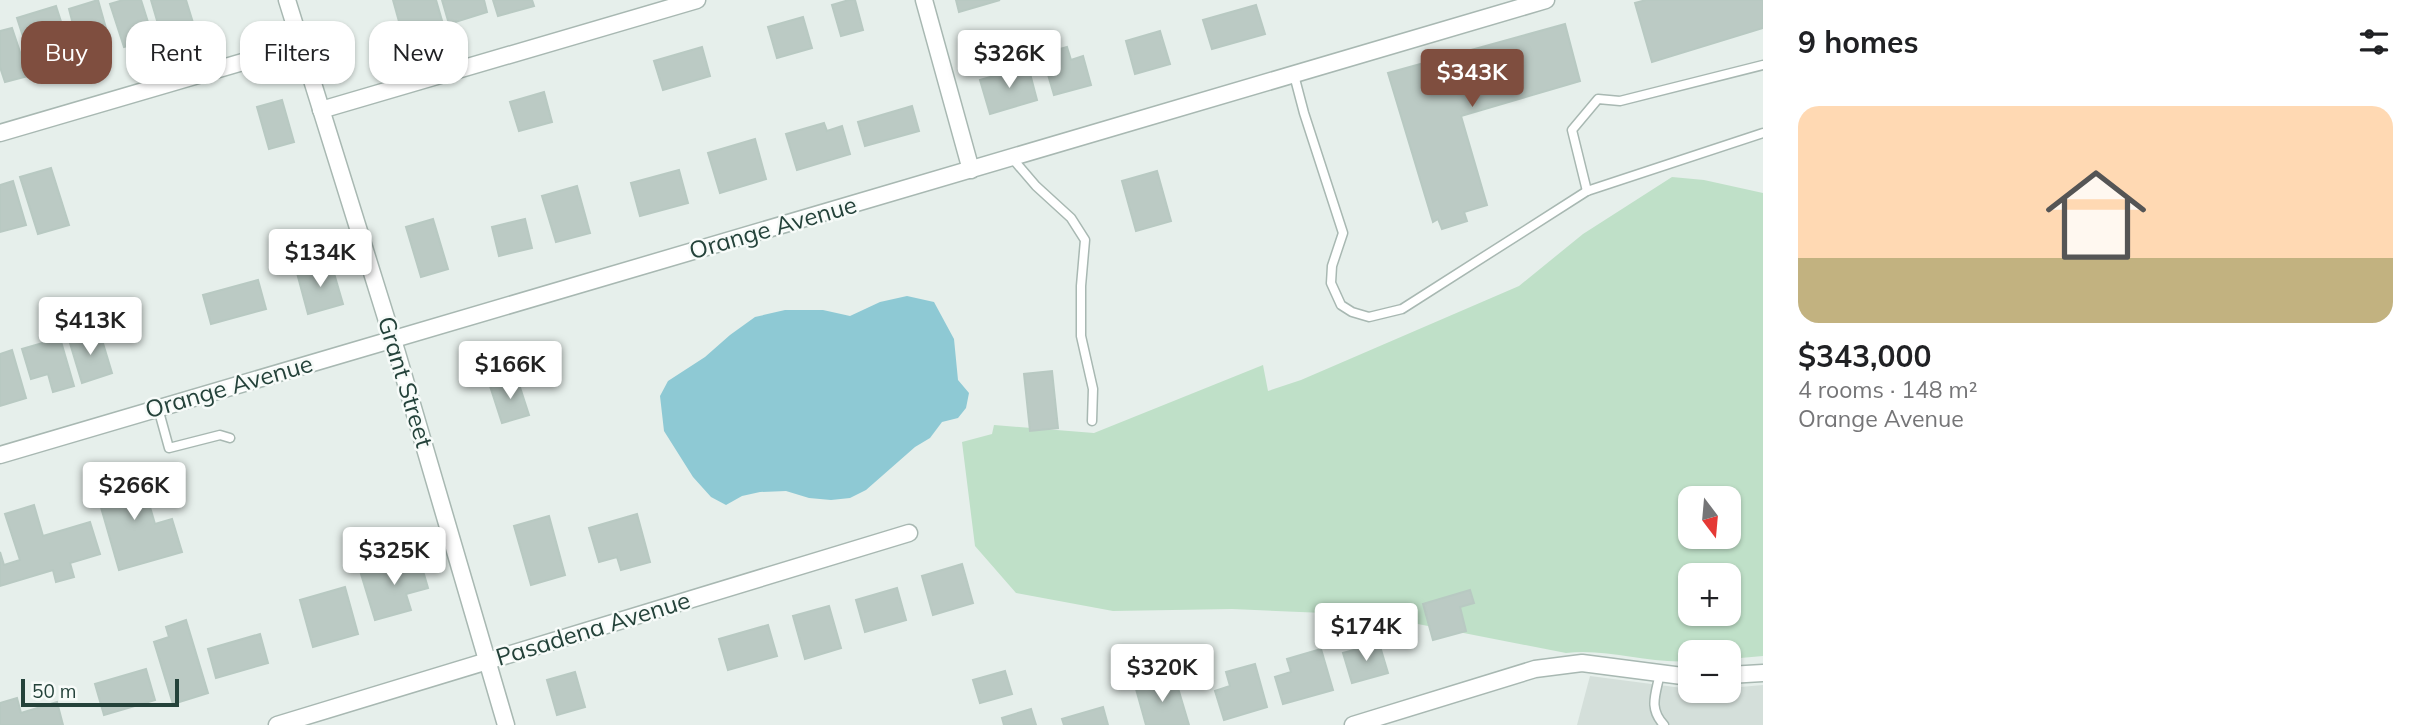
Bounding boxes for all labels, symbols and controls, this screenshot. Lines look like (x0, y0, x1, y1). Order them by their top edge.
chip: Buy (21, 21, 112, 84)
chip: Rent (126, 21, 226, 84)
chip: Filters (240, 21, 355, 84)
chip: New (369, 21, 468, 84)
text: 9 homes (1798, 23, 1919, 61)
icon: filters (2355, 23, 2393, 61)
pin: $326K (960, 31, 1058, 90)
text: $326K (974, 38, 1044, 67)
pin: $343K (1423, 50, 1521, 109)
text: $343K (1437, 57, 1507, 86)
icon: home (2033, 152, 2159, 278)
street label: Orange Avenue (685, 189, 860, 265)
pin: $134K (271, 230, 369, 289)
text: $134K (285, 237, 355, 266)
pin: $413K (41, 298, 139, 357)
text: $413K (55, 305, 125, 334)
street label: Grant Street (372, 312, 440, 451)
text: $343,000 (1798, 337, 1931, 375)
pin: $166K (461, 342, 559, 401)
street label: Orange Avenue (141, 348, 316, 424)
text: $166K (475, 349, 545, 378)
text: 4 rooms · 148 m² (1798, 375, 1978, 404)
text: Orange Avenue (1798, 404, 1964, 433)
pin: $266K (85, 462, 183, 522)
text: $266K (99, 470, 169, 499)
north arrow (1678, 486, 1741, 550)
map controls (1678, 486, 1741, 703)
pin: $325K (345, 528, 443, 587)
text: $325K (359, 535, 429, 564)
button: + (1678, 563, 1741, 626)
street label: Pasadena Avenue (492, 584, 693, 672)
pin: $174K (1317, 604, 1415, 663)
text: $174K (1331, 611, 1401, 640)
button: − (1678, 640, 1741, 703)
pin: $320K (1113, 644, 1211, 704)
text: $320K (1127, 652, 1197, 681)
scale bar (21, 676, 178, 708)
text: 50 m (32, 679, 76, 703)

